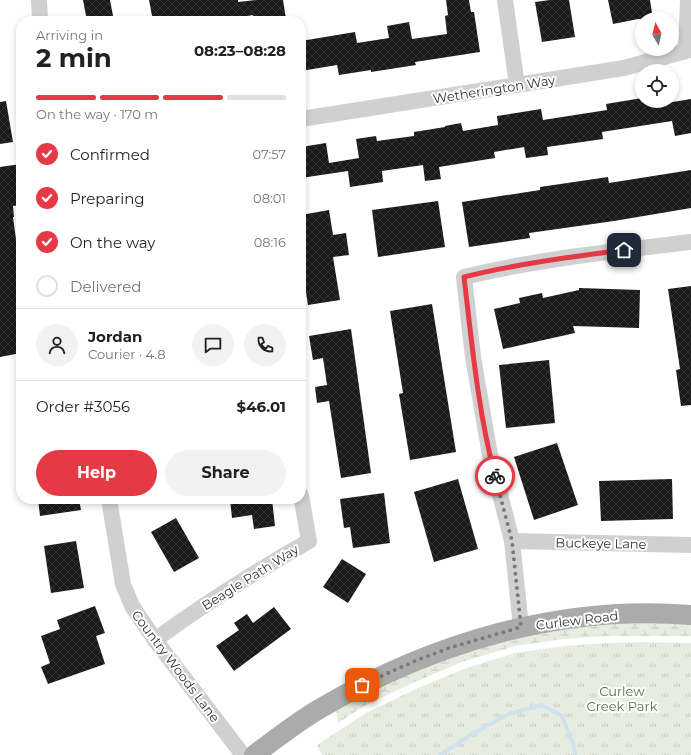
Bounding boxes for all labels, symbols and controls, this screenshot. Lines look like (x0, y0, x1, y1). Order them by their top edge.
north arrow (635, 12, 679, 56)
map controls (635, 12, 679, 108)
text: Arriving in (36, 27, 103, 43)
text: 08:23–08:28 (194, 41, 286, 60)
text: 2 min (36, 42, 112, 74)
button: locate (635, 64, 679, 108)
street label: Wetherington Way (432, 71, 557, 107)
text: On the way · 170 m (36, 106, 158, 122)
icon: check (36, 143, 58, 165)
text: Confirmed (70, 145, 150, 164)
text: 07:57 (253, 146, 286, 162)
icon: check (36, 187, 58, 209)
text: Preparing (70, 189, 145, 208)
text: 08:01 (253, 190, 286, 206)
icon: check (36, 231, 58, 253)
text: On the way (70, 233, 155, 252)
pin (607, 233, 641, 267)
text: 08:16 (254, 234, 286, 250)
icon: home (613, 239, 635, 261)
text: Delivered (70, 277, 142, 296)
button: person (36, 324, 78, 366)
button: chat (192, 324, 234, 366)
button: phone (244, 324, 286, 366)
text: Jordan (88, 327, 142, 346)
text: Courier · 4.8 (88, 346, 166, 362)
text: Order #3056 (36, 397, 130, 416)
text: $46.01 (237, 397, 286, 416)
button: Help (36, 450, 157, 496)
button: Share (165, 450, 286, 496)
courier (475, 456, 515, 496)
icon: bike (484, 465, 506, 487)
street label: Buckeye Lane (555, 534, 647, 552)
street label: Beagle Path Way (199, 540, 302, 613)
street label: Country Woods Lane (129, 607, 223, 725)
street label: Curlew Road (535, 607, 619, 633)
pin (345, 668, 379, 702)
icon: bag (351, 674, 373, 696)
park label: Curlew Creek Park (587, 683, 658, 714)

